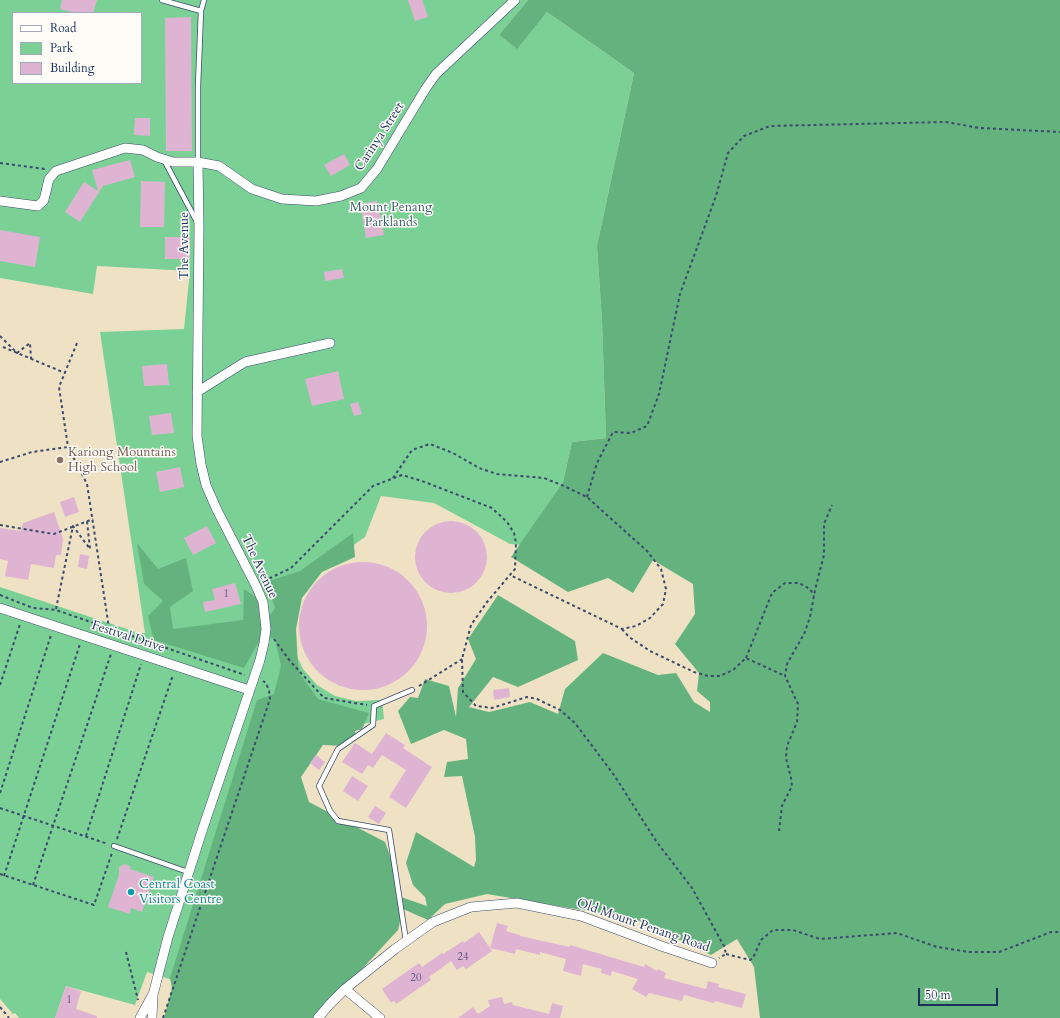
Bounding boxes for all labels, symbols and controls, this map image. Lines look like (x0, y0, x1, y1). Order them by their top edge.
legend (12, 12, 142, 84)
text: Road (50, 20, 76, 36)
text: Park (50, 40, 73, 56)
text: Building (50, 60, 94, 76)
street label: Carinya Street (352, 100, 408, 174)
park label: Mount Penang Parklands (350, 200, 432, 231)
street label: The Avenue (177, 212, 193, 280)
place label: Kariong Mountains High School (68, 445, 176, 476)
marker: Kariong Mountains High School (55, 455, 65, 465)
street label: The Avenue (238, 533, 280, 601)
house number: 1 (223, 587, 229, 601)
street label: Festival Drive (90, 618, 166, 656)
place label: Central Coast Visitors Centre (139, 877, 222, 908)
marker: Central Coast Visitors Centre (126, 887, 136, 897)
street label: Old Mount Penang Road (574, 896, 712, 956)
house number: 24 (457, 950, 469, 964)
house number: 20 (410, 971, 422, 985)
scale bar (920, 980, 1000, 1006)
text: 50 m (925, 987, 951, 1003)
house number: 1 (66, 993, 72, 1007)

